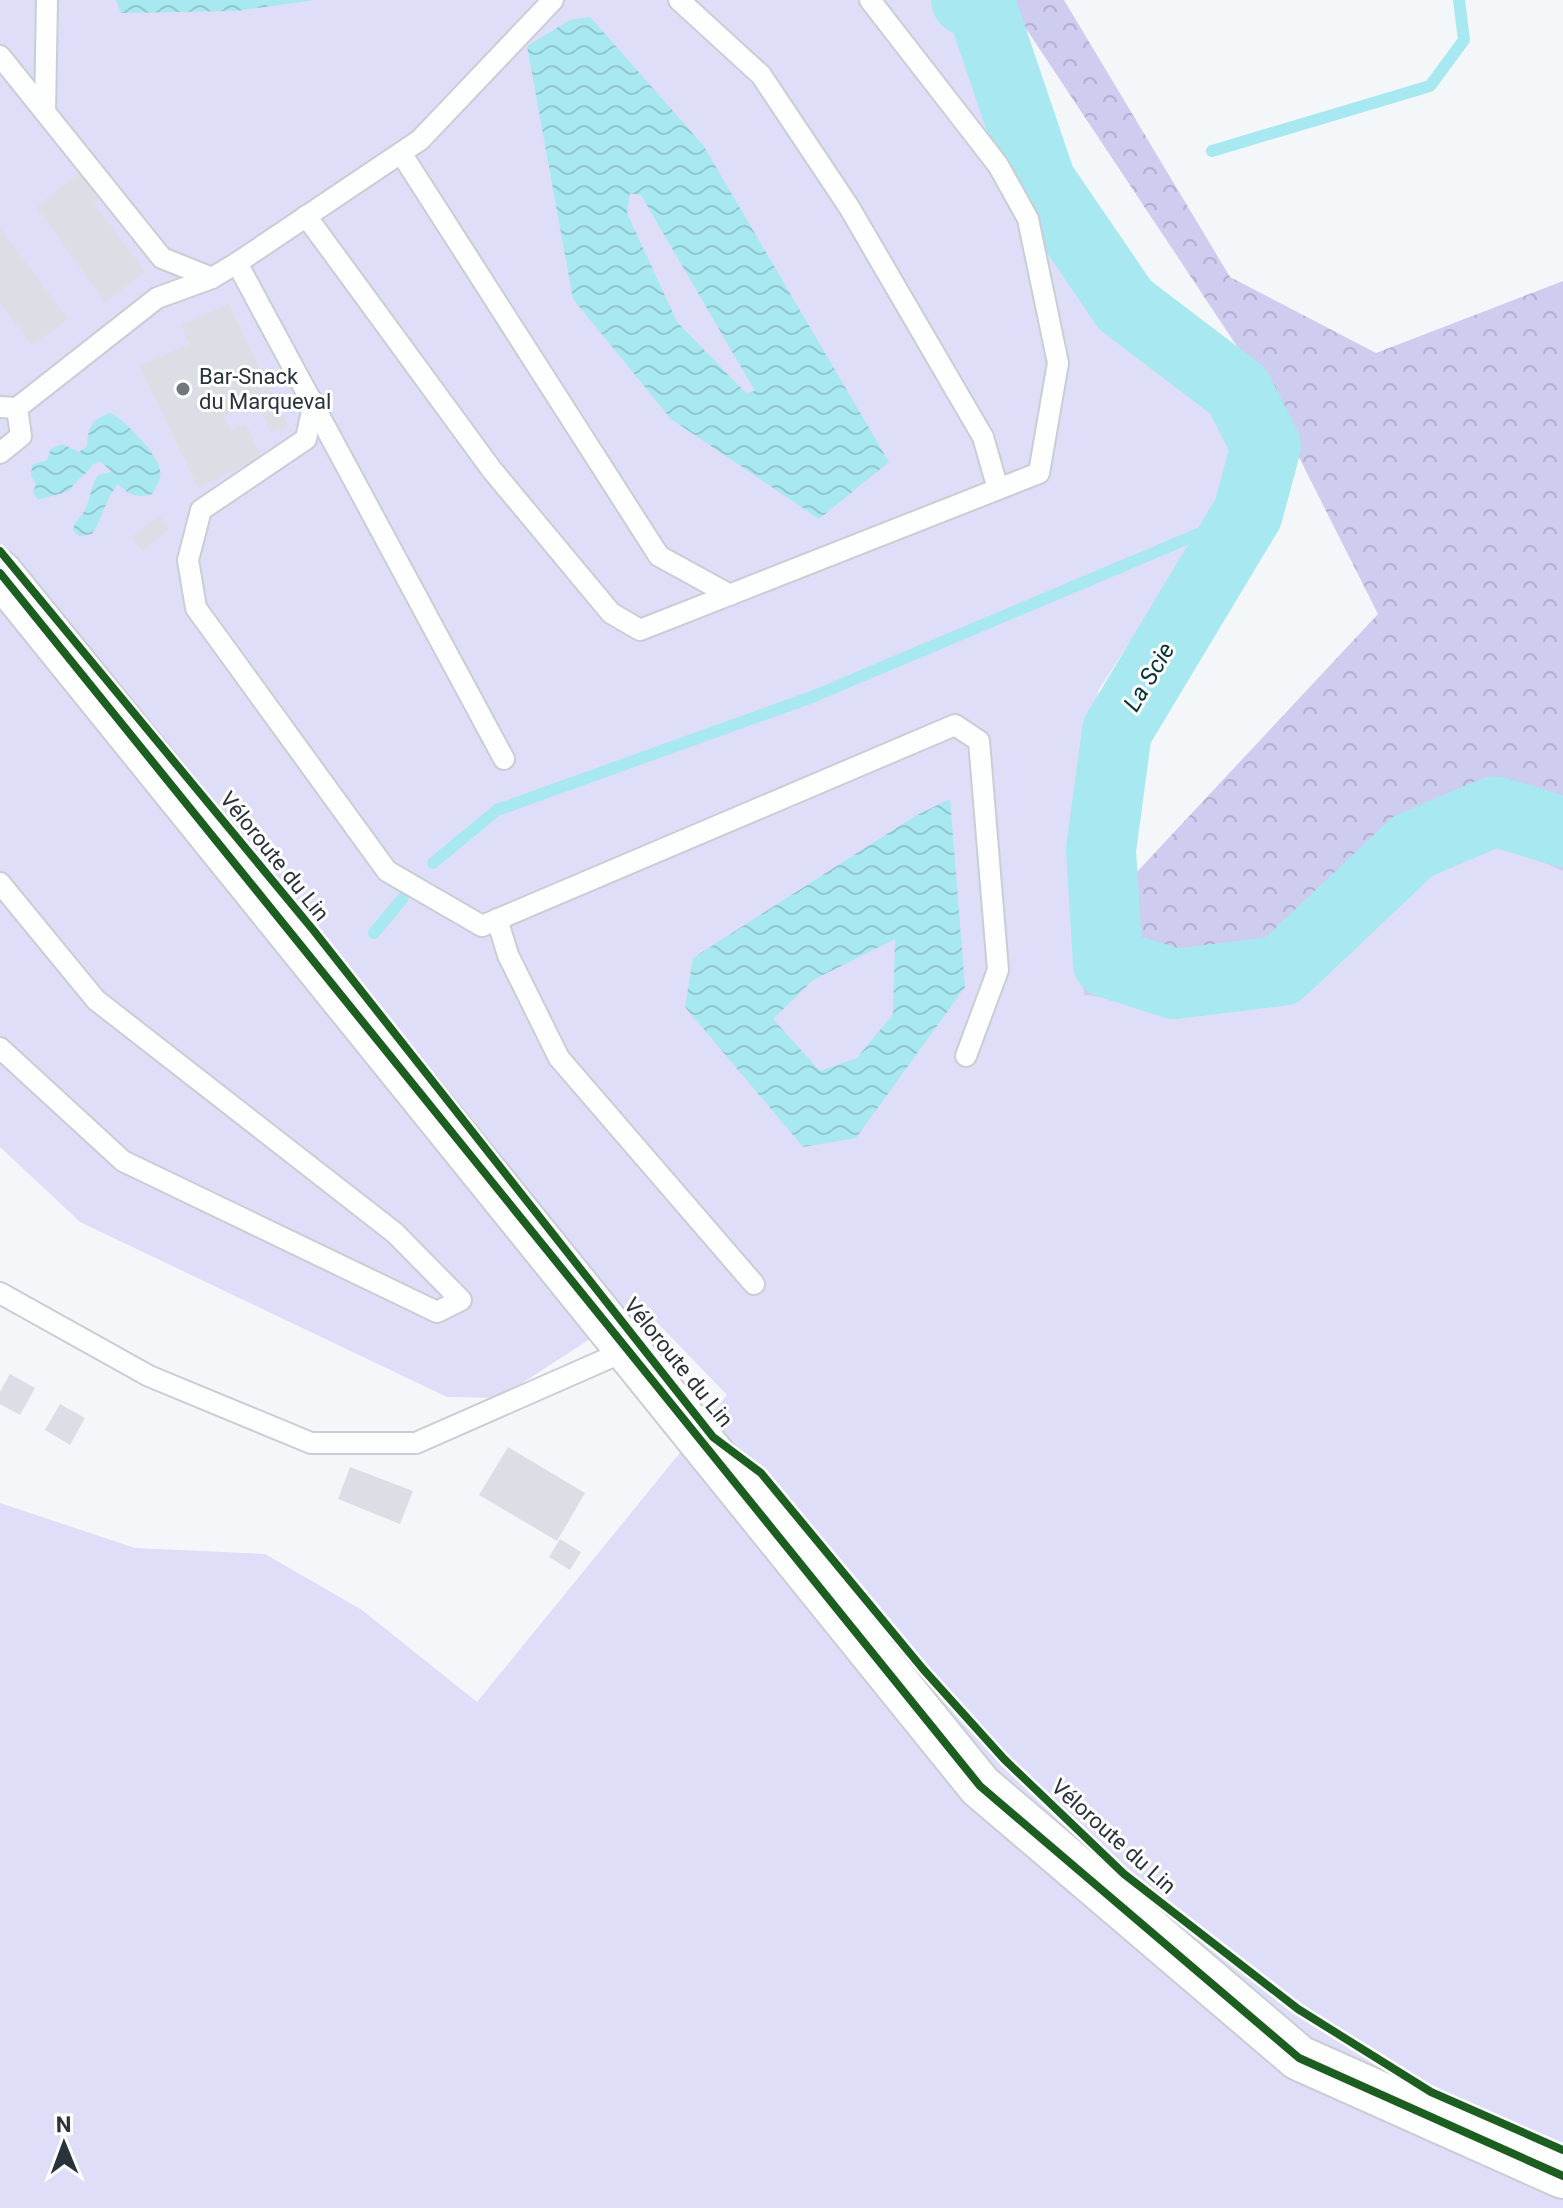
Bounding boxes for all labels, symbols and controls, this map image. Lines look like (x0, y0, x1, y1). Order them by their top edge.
place label: Bar-Snack du Marqueval (199, 364, 331, 414)
marker: Bar-Snack du Marqueval (174, 380, 192, 398)
water label: La Scie (1118, 638, 1180, 716)
street label: Véloroute du Lin (215, 787, 334, 926)
street label: Véloroute du Lin (619, 1293, 738, 1432)
street label: Véloroute du Lin (1046, 1774, 1181, 1899)
north arrow (24, 2104, 104, 2184)
text: N (56, 2112, 72, 2137)

